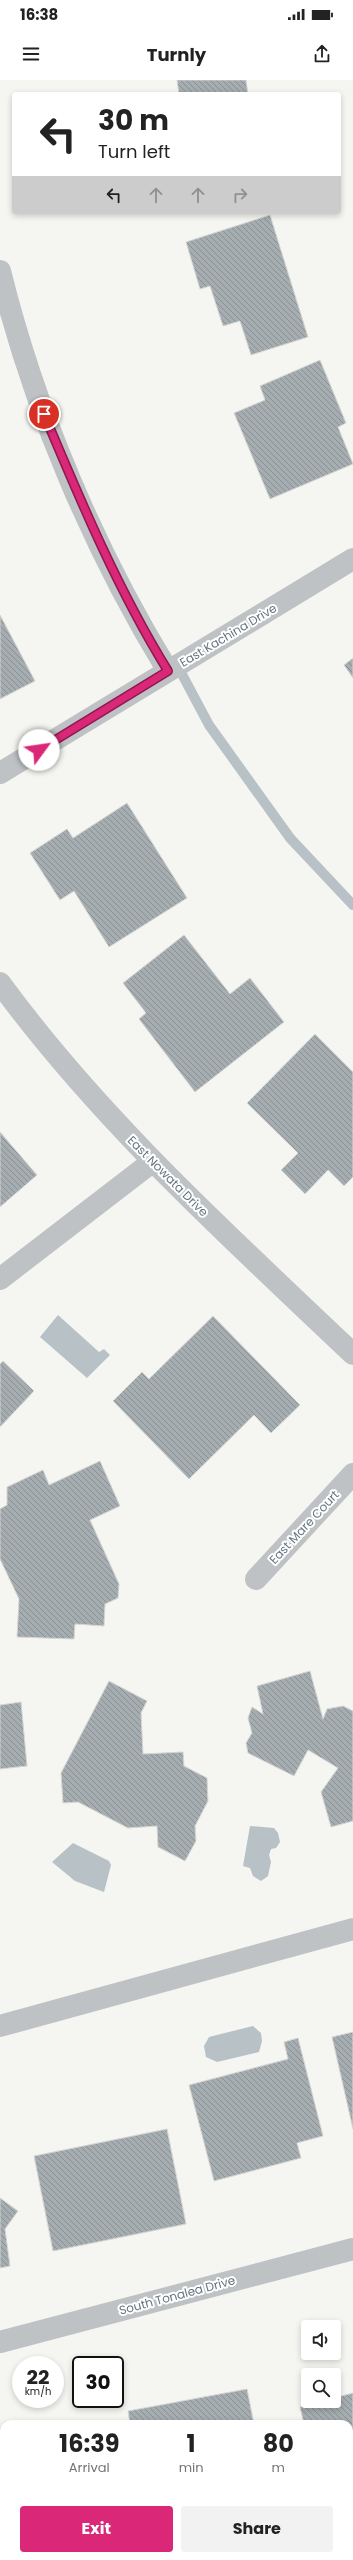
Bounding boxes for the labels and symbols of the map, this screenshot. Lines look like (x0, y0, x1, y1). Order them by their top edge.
pin (27, 397, 61, 431)
street label: East Kachina Drive (176, 599, 280, 671)
position arrow (18, 729, 60, 771)
street label: East Nowata Drive (124, 1132, 212, 1220)
street label: East Mare Court (265, 1486, 343, 1568)
street label: South Tonalea Drive (117, 2271, 237, 2319)
speed limit sign: 30 (72, 2356, 124, 2408)

